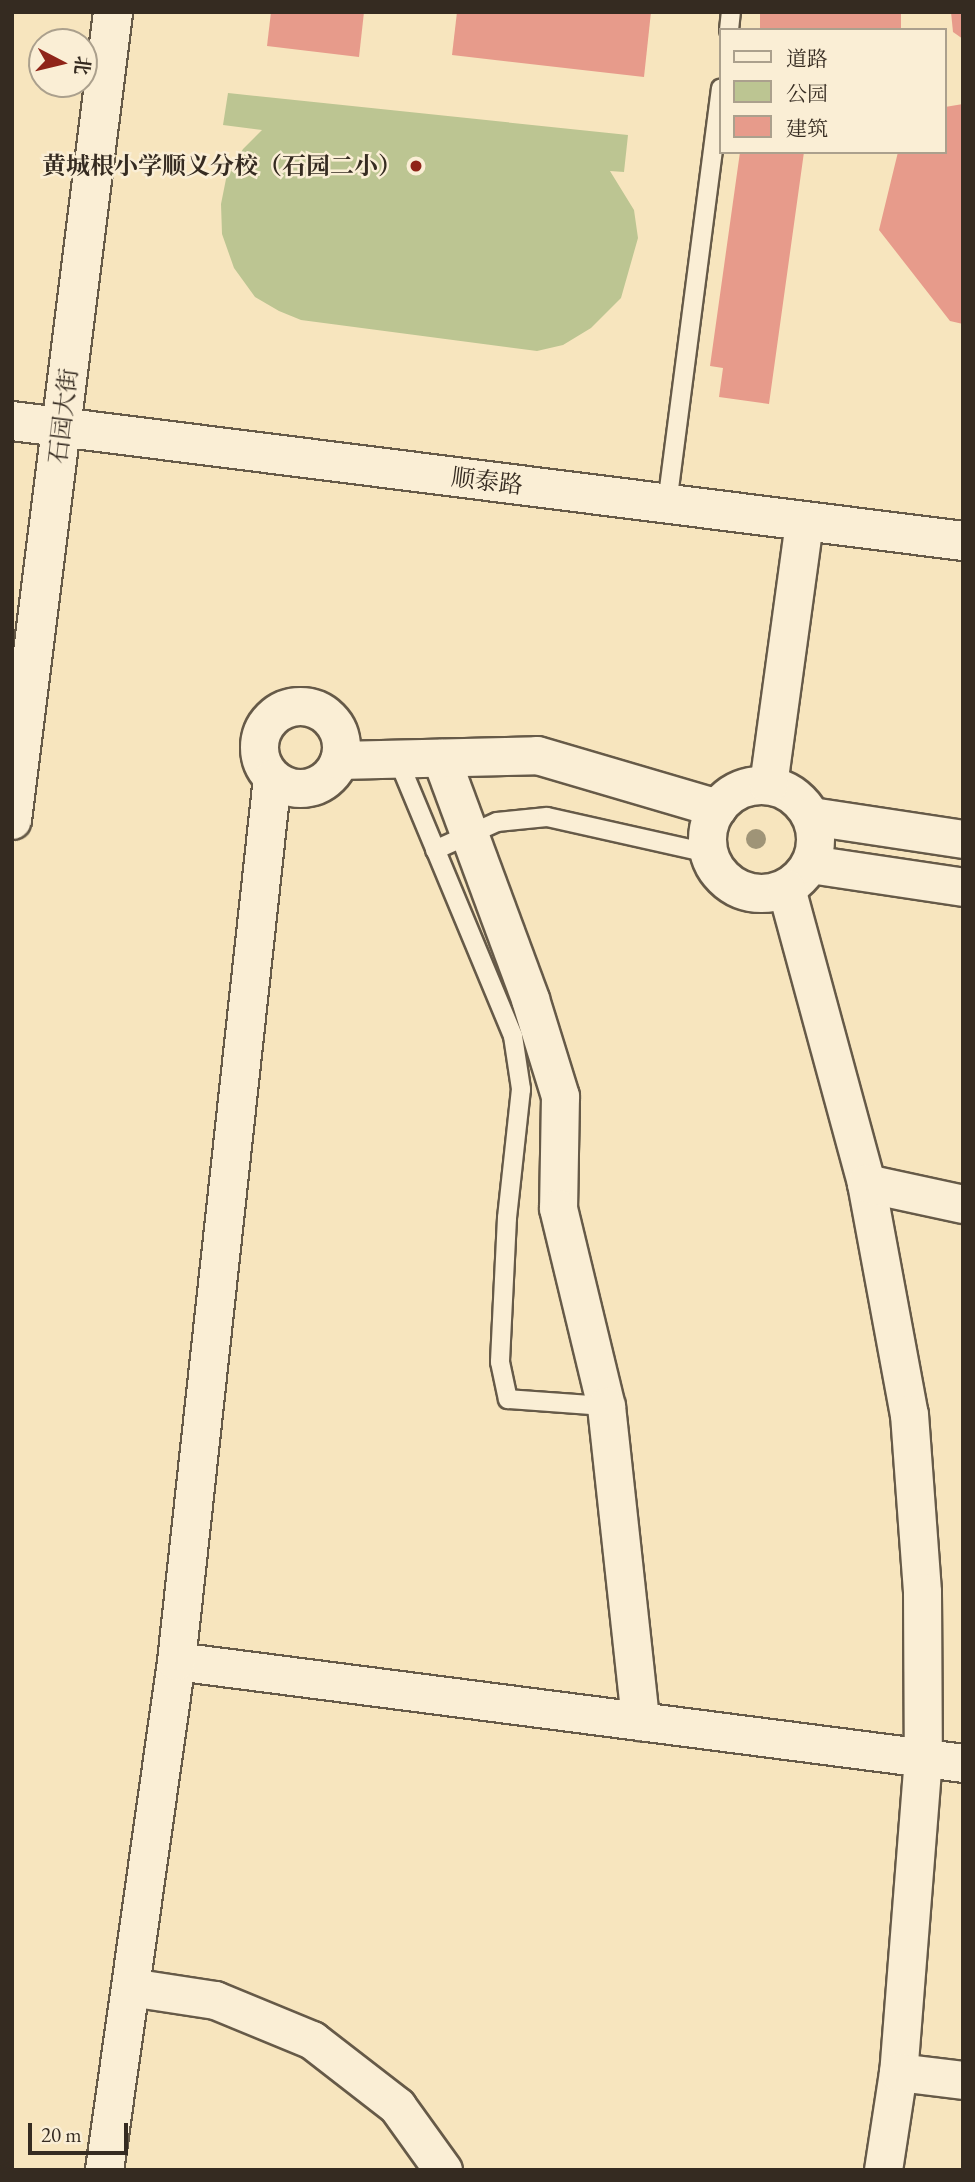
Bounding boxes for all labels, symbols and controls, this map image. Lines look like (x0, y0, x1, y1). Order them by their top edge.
north arrow (28, 28, 98, 98)
legend (720, 28, 947, 154)
text: 道路 (786, 45, 828, 72)
text: 北 (69, 54, 96, 76)
text: 公园 (786, 80, 828, 107)
text: 建筑 (786, 115, 828, 142)
place label: 黄城根小学顺义分校（石园二小） (42, 152, 402, 180)
marker: 黄城根小学顺义分校（石园二小） (408, 158, 424, 174)
street label: 石园大街 (43, 367, 83, 465)
street label: 顺泰路 (450, 462, 524, 500)
scale bar (32, 2108, 131, 2152)
text: 20 m (41, 2121, 82, 2148)

